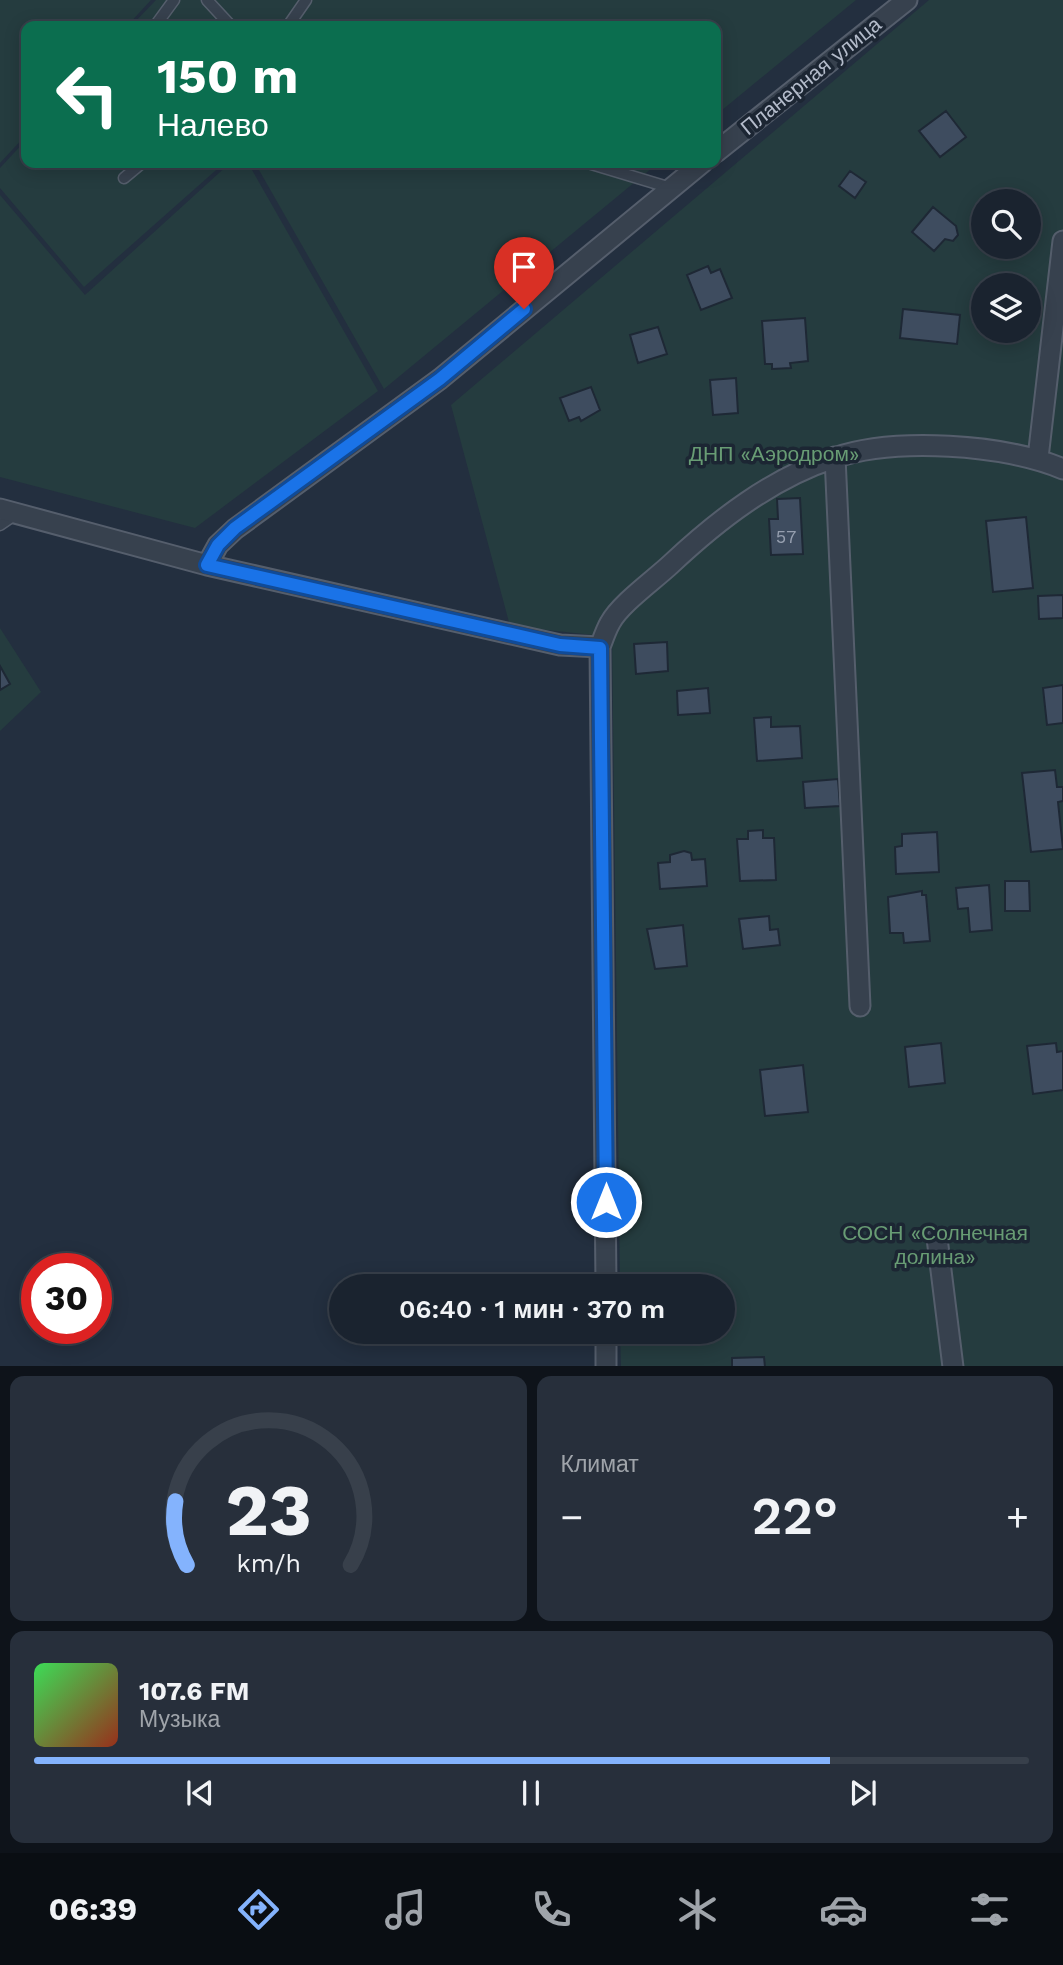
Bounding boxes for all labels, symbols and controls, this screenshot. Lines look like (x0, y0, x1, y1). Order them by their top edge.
street label: Планерная улица (735, 11, 886, 140)
text: 150 m (157, 47, 298, 105)
icon: left (42, 49, 133, 140)
text: Налево (157, 106, 269, 144)
map controls (971, 189, 1041, 343)
button: search (971, 189, 1041, 259)
pin (494, 237, 554, 309)
icon: arrive (505, 248, 543, 286)
button: layers (971, 273, 1041, 343)
park label: ДНП «Аэродром» (689, 441, 859, 466)
house number: 57 (776, 526, 796, 547)
position arrow (569, 1165, 643, 1239)
park label: СОСН «Солнечная долина» (842, 1220, 1028, 1269)
speed limit sign: 30 (21, 1253, 112, 1344)
text: 06:40 · 1 мин · 370 m (399, 1294, 665, 1324)
text: Климат (561, 1451, 639, 1478)
text: 23 (225, 1467, 312, 1553)
text: 22° (751, 1486, 838, 1547)
text: − (561, 1495, 583, 1539)
text: + (1006, 1495, 1029, 1539)
text: km/h (236, 1548, 300, 1577)
text: 107.6 FM (139, 1676, 249, 1706)
text: Музыка (139, 1706, 220, 1733)
icon: previous (181, 1774, 219, 1812)
icon: pause (512, 1774, 550, 1812)
icon: next (844, 1774, 882, 1812)
icon: directions (234, 1885, 283, 1934)
icon: music (381, 1885, 430, 1934)
icon: phone (527, 1885, 576, 1934)
icon: climate (673, 1885, 722, 1934)
icon: car (819, 1885, 868, 1934)
icon: filters (965, 1885, 1014, 1934)
text: 06:39 (49, 1890, 137, 1928)

